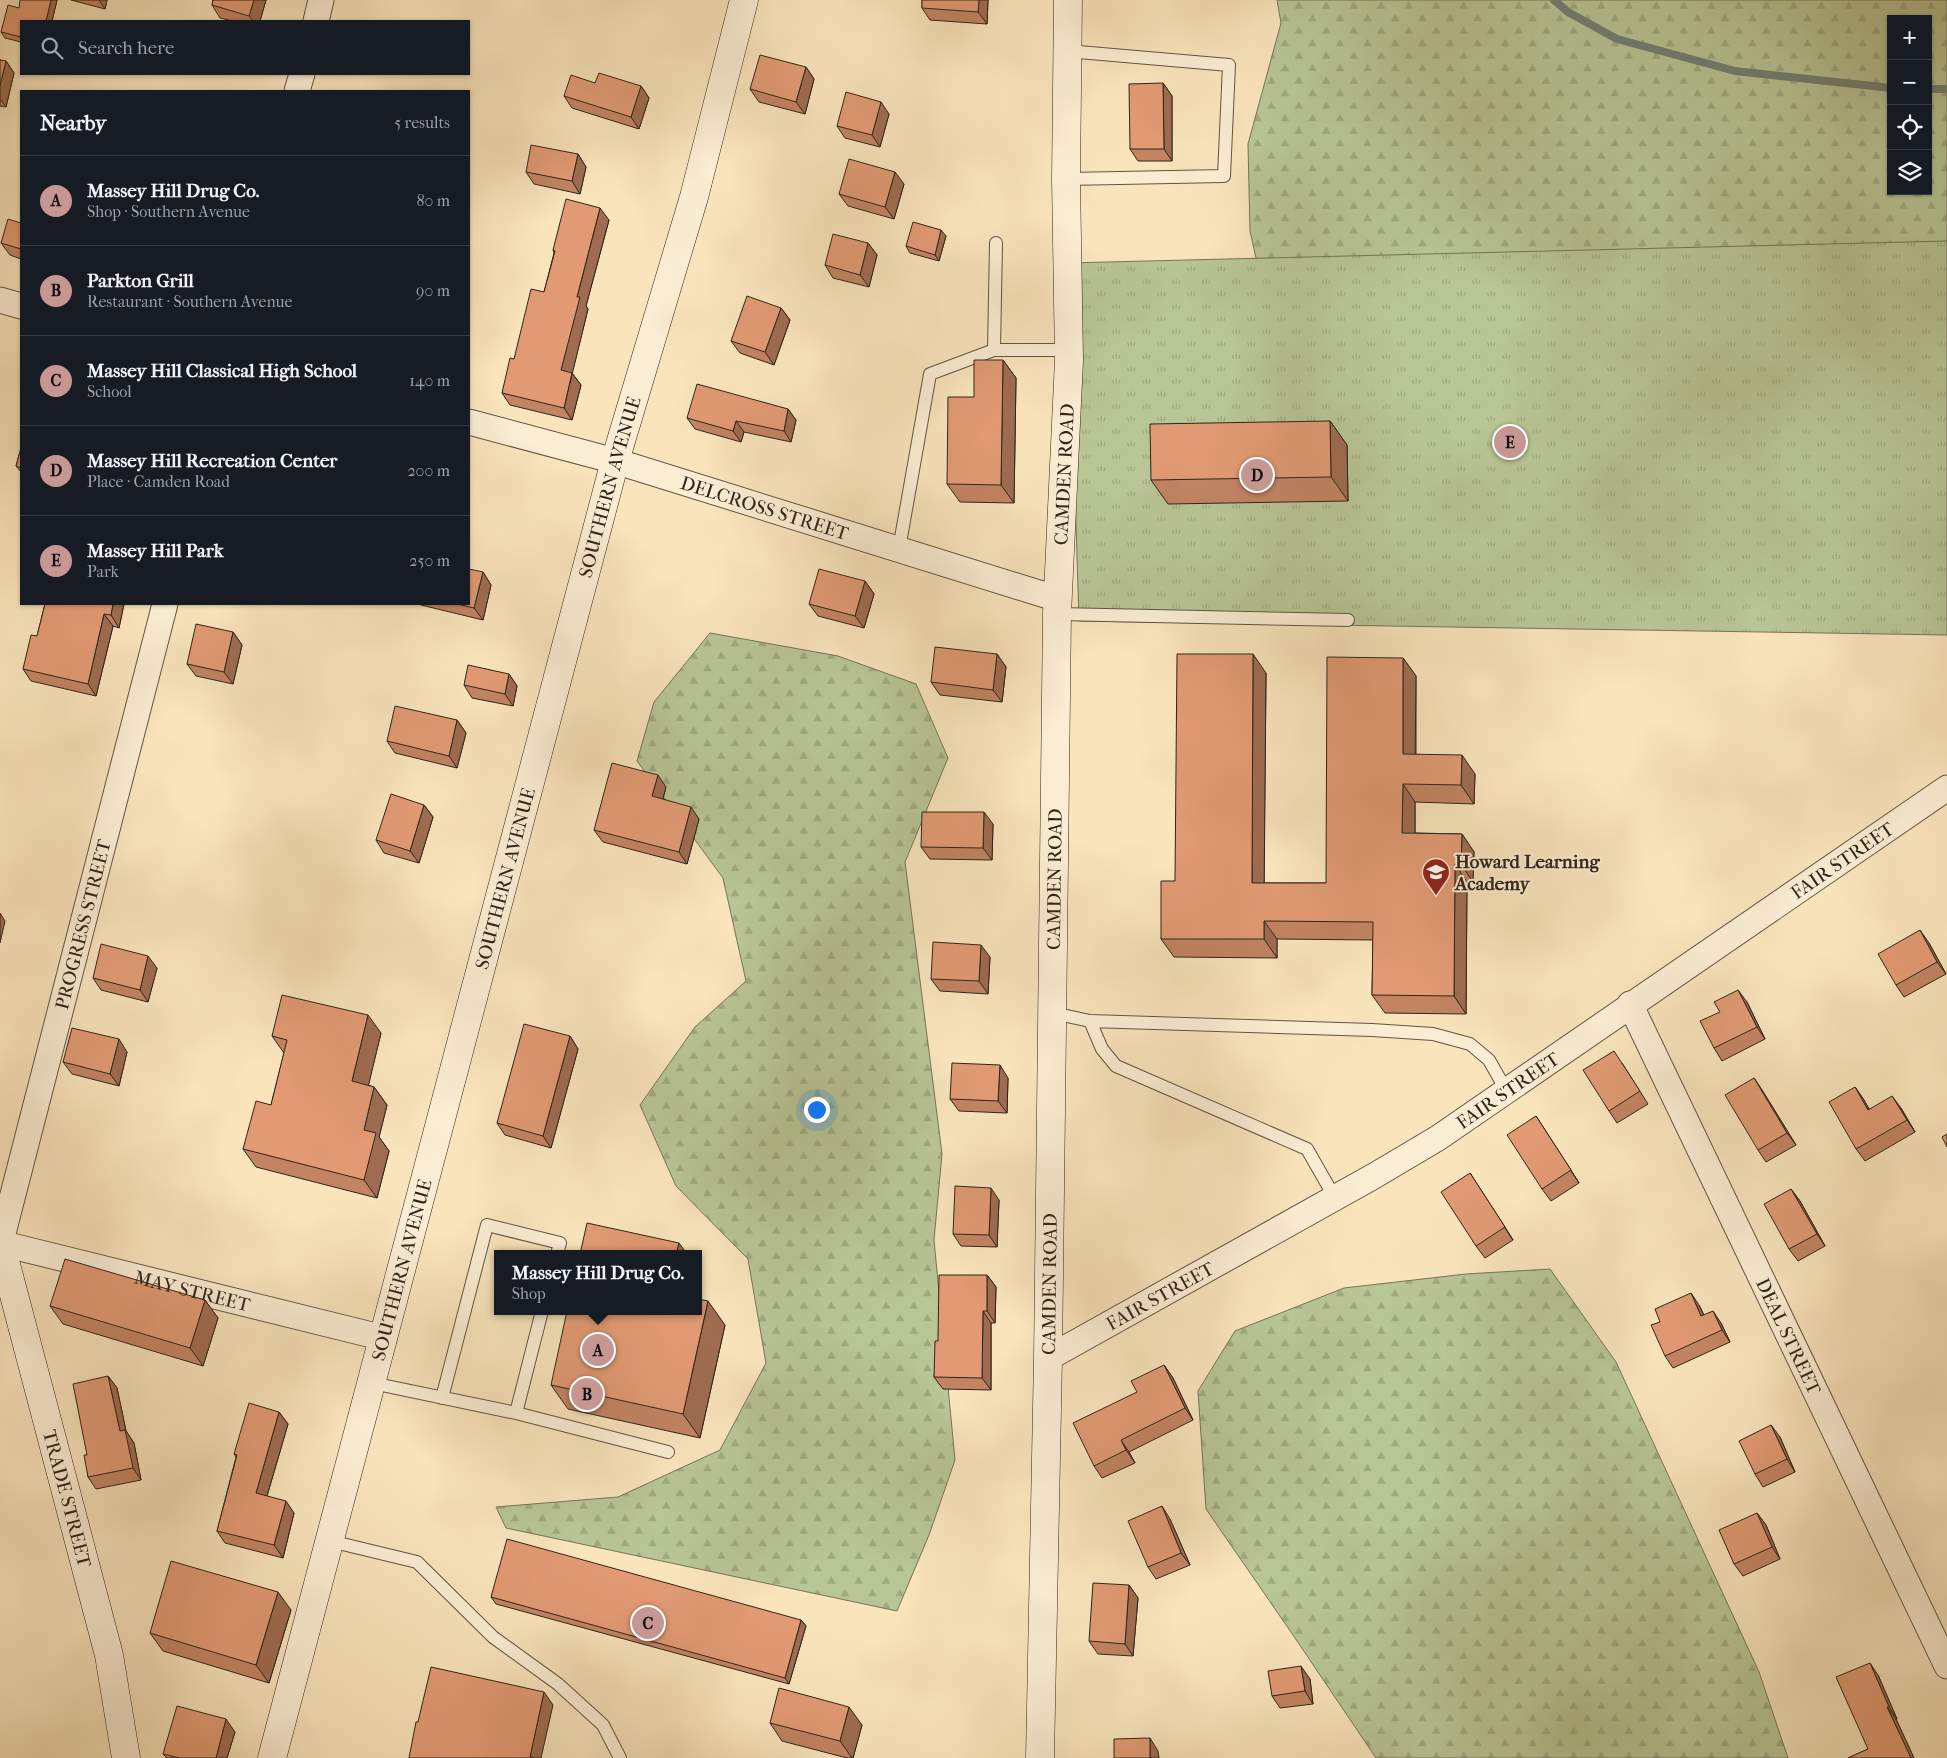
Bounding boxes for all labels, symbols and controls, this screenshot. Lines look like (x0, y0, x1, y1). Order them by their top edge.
map controls (1887, 15, 1932, 195)
button: + (1887, 15, 1932, 60)
search box (20, 20, 470, 75)
icon: search (38, 34, 66, 62)
text: Search here (78, 37, 174, 59)
button: − (1887, 60, 1932, 105)
button: locate (1887, 105, 1932, 150)
text: Nearby (40, 111, 106, 135)
text: 5 results (394, 113, 450, 132)
button: layers (1887, 150, 1932, 195)
text: Massey Hill Drug Co. (87, 180, 259, 202)
text: A (51, 191, 61, 210)
text: 80 m (416, 191, 450, 210)
text: Shop · Southern Avenue (87, 202, 250, 221)
text: Parkton Grill (87, 270, 194, 292)
text: B (51, 281, 61, 300)
text: 90 m (416, 281, 450, 300)
text: Restaurant · Southern Avenue (87, 292, 292, 311)
text: Massey Hill Classical High School (87, 360, 357, 382)
text: C (51, 371, 61, 390)
text: 140 m (409, 371, 450, 390)
text: School (87, 382, 132, 401)
street label: SOUTHERN AVENUE (575, 394, 646, 580)
street label: CAMDEN ROAD (1050, 403, 1079, 546)
pin: E (1494, 423, 1526, 461)
text: Massey Hill Recreation Center (87, 450, 337, 472)
pin: D (1241, 456, 1273, 494)
text: D (50, 461, 62, 480)
text: 200 m (407, 461, 450, 480)
text: Place · Camden Road (87, 472, 230, 491)
street label: DELCROSS STREET (678, 472, 851, 545)
text: Massey Hill Park (87, 540, 224, 562)
text: E (51, 551, 61, 570)
text: 250 m (409, 551, 450, 570)
text: Park (87, 562, 119, 581)
street label: SOUTHERN AVENUE (471, 785, 540, 972)
street label: CAMDEN ROAD (1043, 808, 1067, 950)
street label: FAIR STREET (1787, 818, 1898, 904)
street label: PROGRESS STREET (51, 837, 116, 1012)
place label: Howard Learning Academy (1454, 851, 1601, 895)
school or university icon: Howard Learning Academy (1421, 857, 1451, 896)
street label: FAIR STREET (1452, 1048, 1564, 1134)
your location (804, 1097, 830, 1123)
street label: SOUTHERN AVENUE (368, 1176, 437, 1363)
street label: CAMDEN ROAD (1038, 1213, 1062, 1355)
popup (494, 1250, 702, 1315)
street label: FAIR STREET (1103, 1258, 1218, 1335)
text: Massey Hill Drug Co. (512, 1262, 684, 1284)
street label: MAY STREET (132, 1267, 252, 1316)
street label: DEAL STREET (1751, 1275, 1825, 1398)
text: Shop (512, 1284, 546, 1303)
pin: A (582, 1331, 614, 1369)
pin: B (571, 1375, 603, 1413)
street label: TRADE STREET (38, 1427, 95, 1570)
pin: C (632, 1604, 664, 1642)

